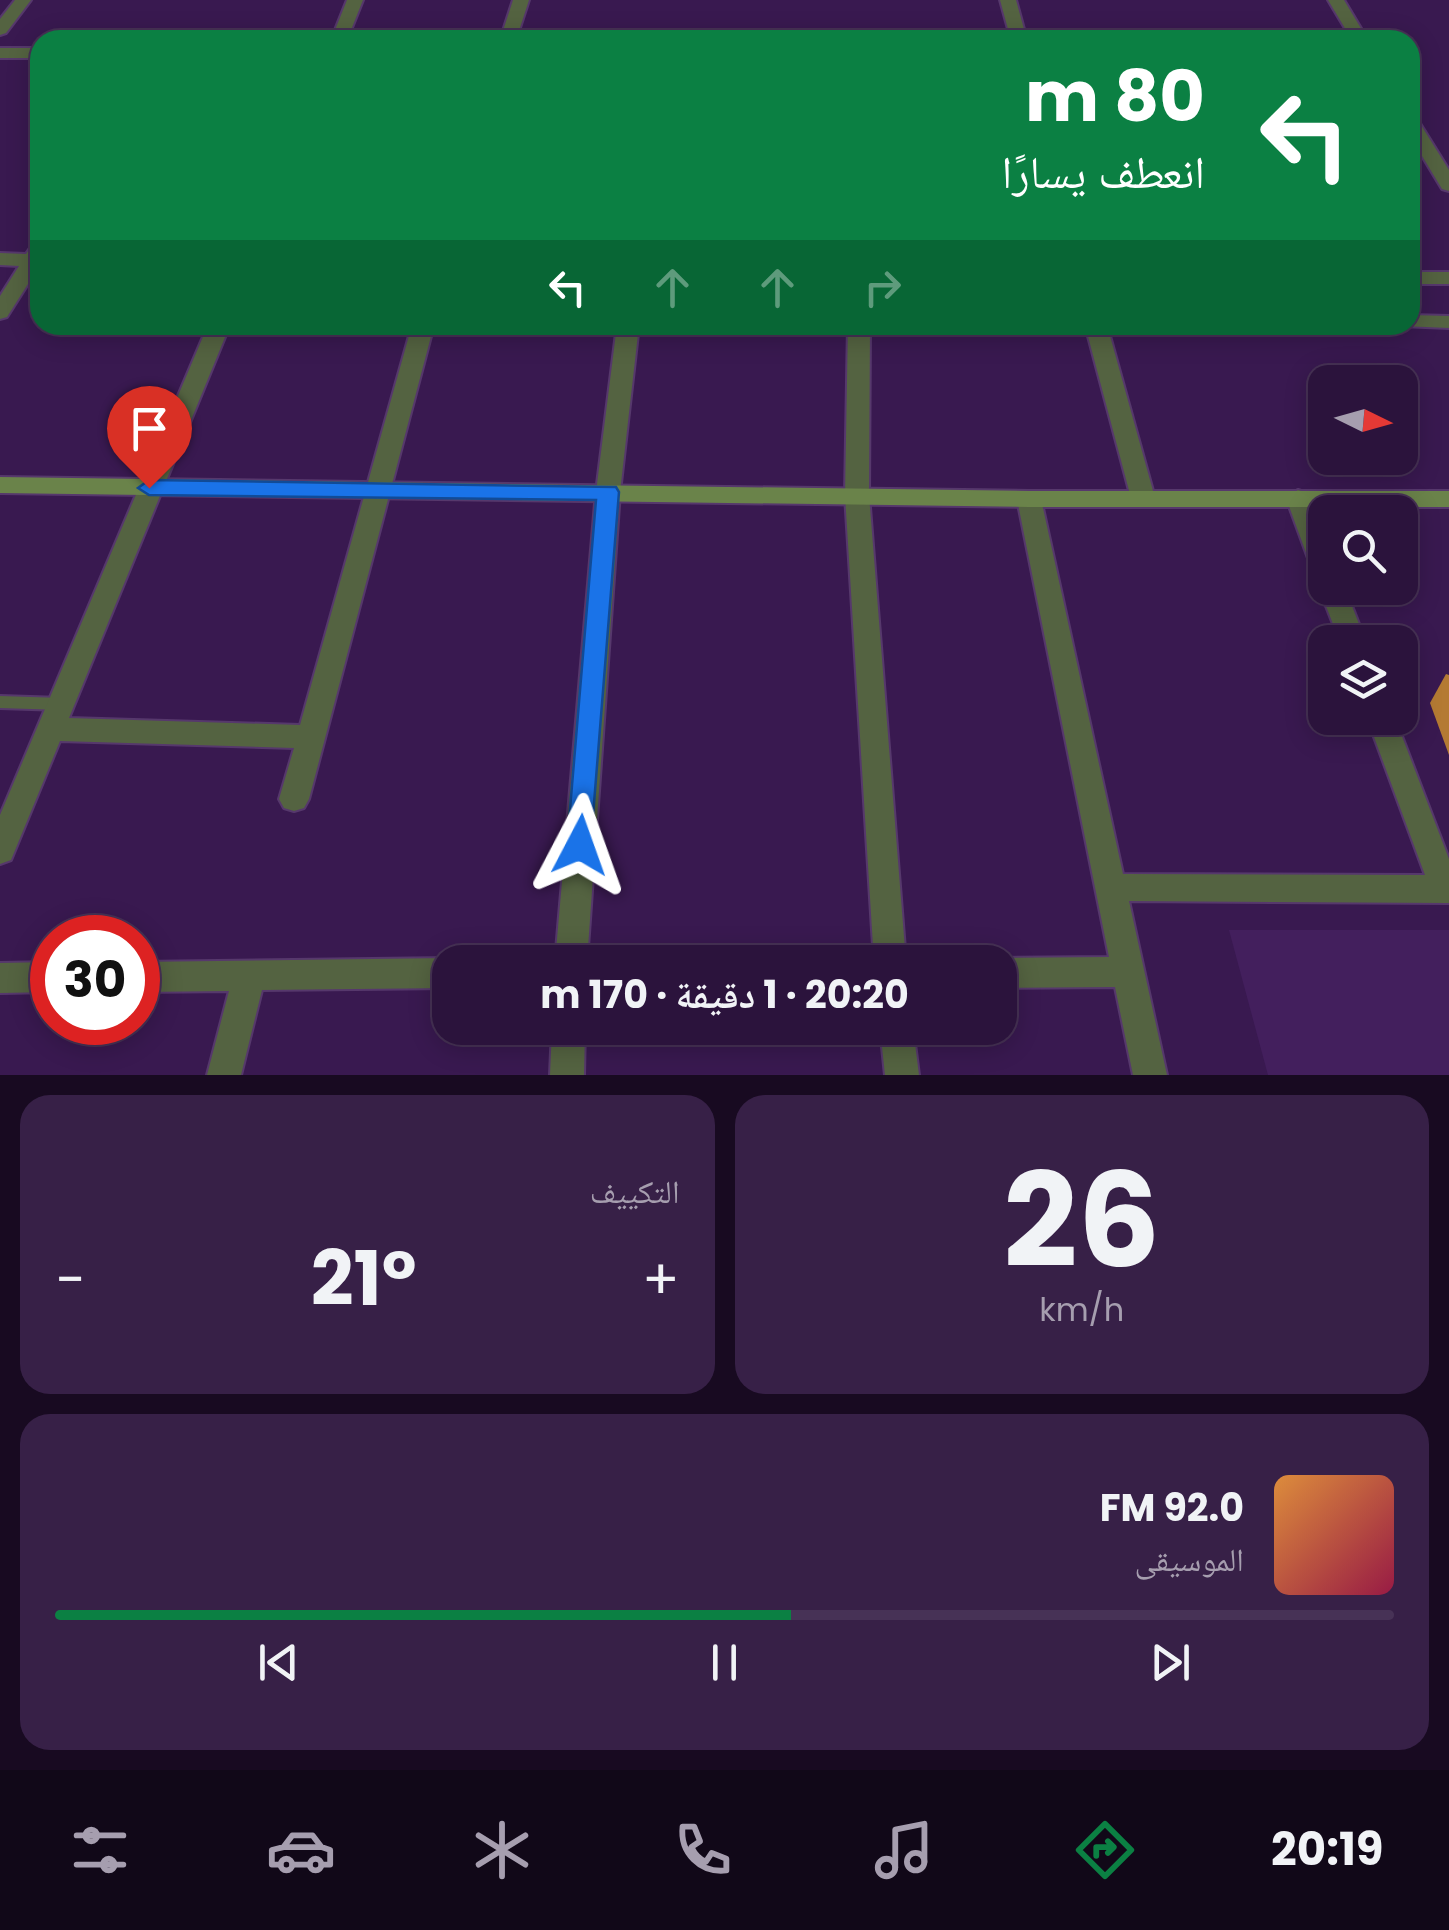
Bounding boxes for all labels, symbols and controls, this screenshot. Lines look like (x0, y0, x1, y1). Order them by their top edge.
text: 80 m (1025, 47, 1205, 146)
icon: left (1240, 70, 1370, 200)
text: انعطف يسارًا (1001, 141, 1205, 204)
icon: left (540, 260, 595, 315)
icon: ahead (645, 260, 700, 315)
icon: ahead (750, 260, 805, 315)
icon: right (855, 260, 910, 315)
north arrow (1308, 365, 1418, 475)
map controls (1308, 365, 1418, 735)
pin (107, 386, 192, 489)
icon: arrive (122, 401, 177, 456)
button: search (1308, 495, 1418, 605)
button: layers (1308, 625, 1418, 735)
position arrow (528, 793, 632, 897)
speed limit sign: 30 (30, 915, 160, 1045)
text: 20:20 · 1 دقيقة · 170 m (540, 968, 909, 1021)
text: 26 (1003, 1129, 1160, 1312)
text: التكييف (590, 1169, 680, 1214)
text: 21° (311, 1226, 417, 1331)
text: − (55, 1241, 85, 1318)
text: + (642, 1241, 680, 1318)
text: km/h (1039, 1287, 1124, 1332)
text: 92.0 FM (1100, 1481, 1244, 1534)
text: الموسيقى (1134, 1537, 1244, 1582)
icon: previous (251, 1635, 306, 1690)
icon: pause (697, 1635, 752, 1690)
icon: next (1143, 1635, 1198, 1690)
icon: filters (65, 1815, 135, 1885)
icon: car (266, 1815, 336, 1885)
icon: climate (467, 1815, 537, 1885)
icon: phone (668, 1815, 738, 1885)
icon: music (869, 1815, 939, 1885)
icon: directions (1070, 1815, 1140, 1885)
text: 20:19 (1271, 1818, 1384, 1881)

